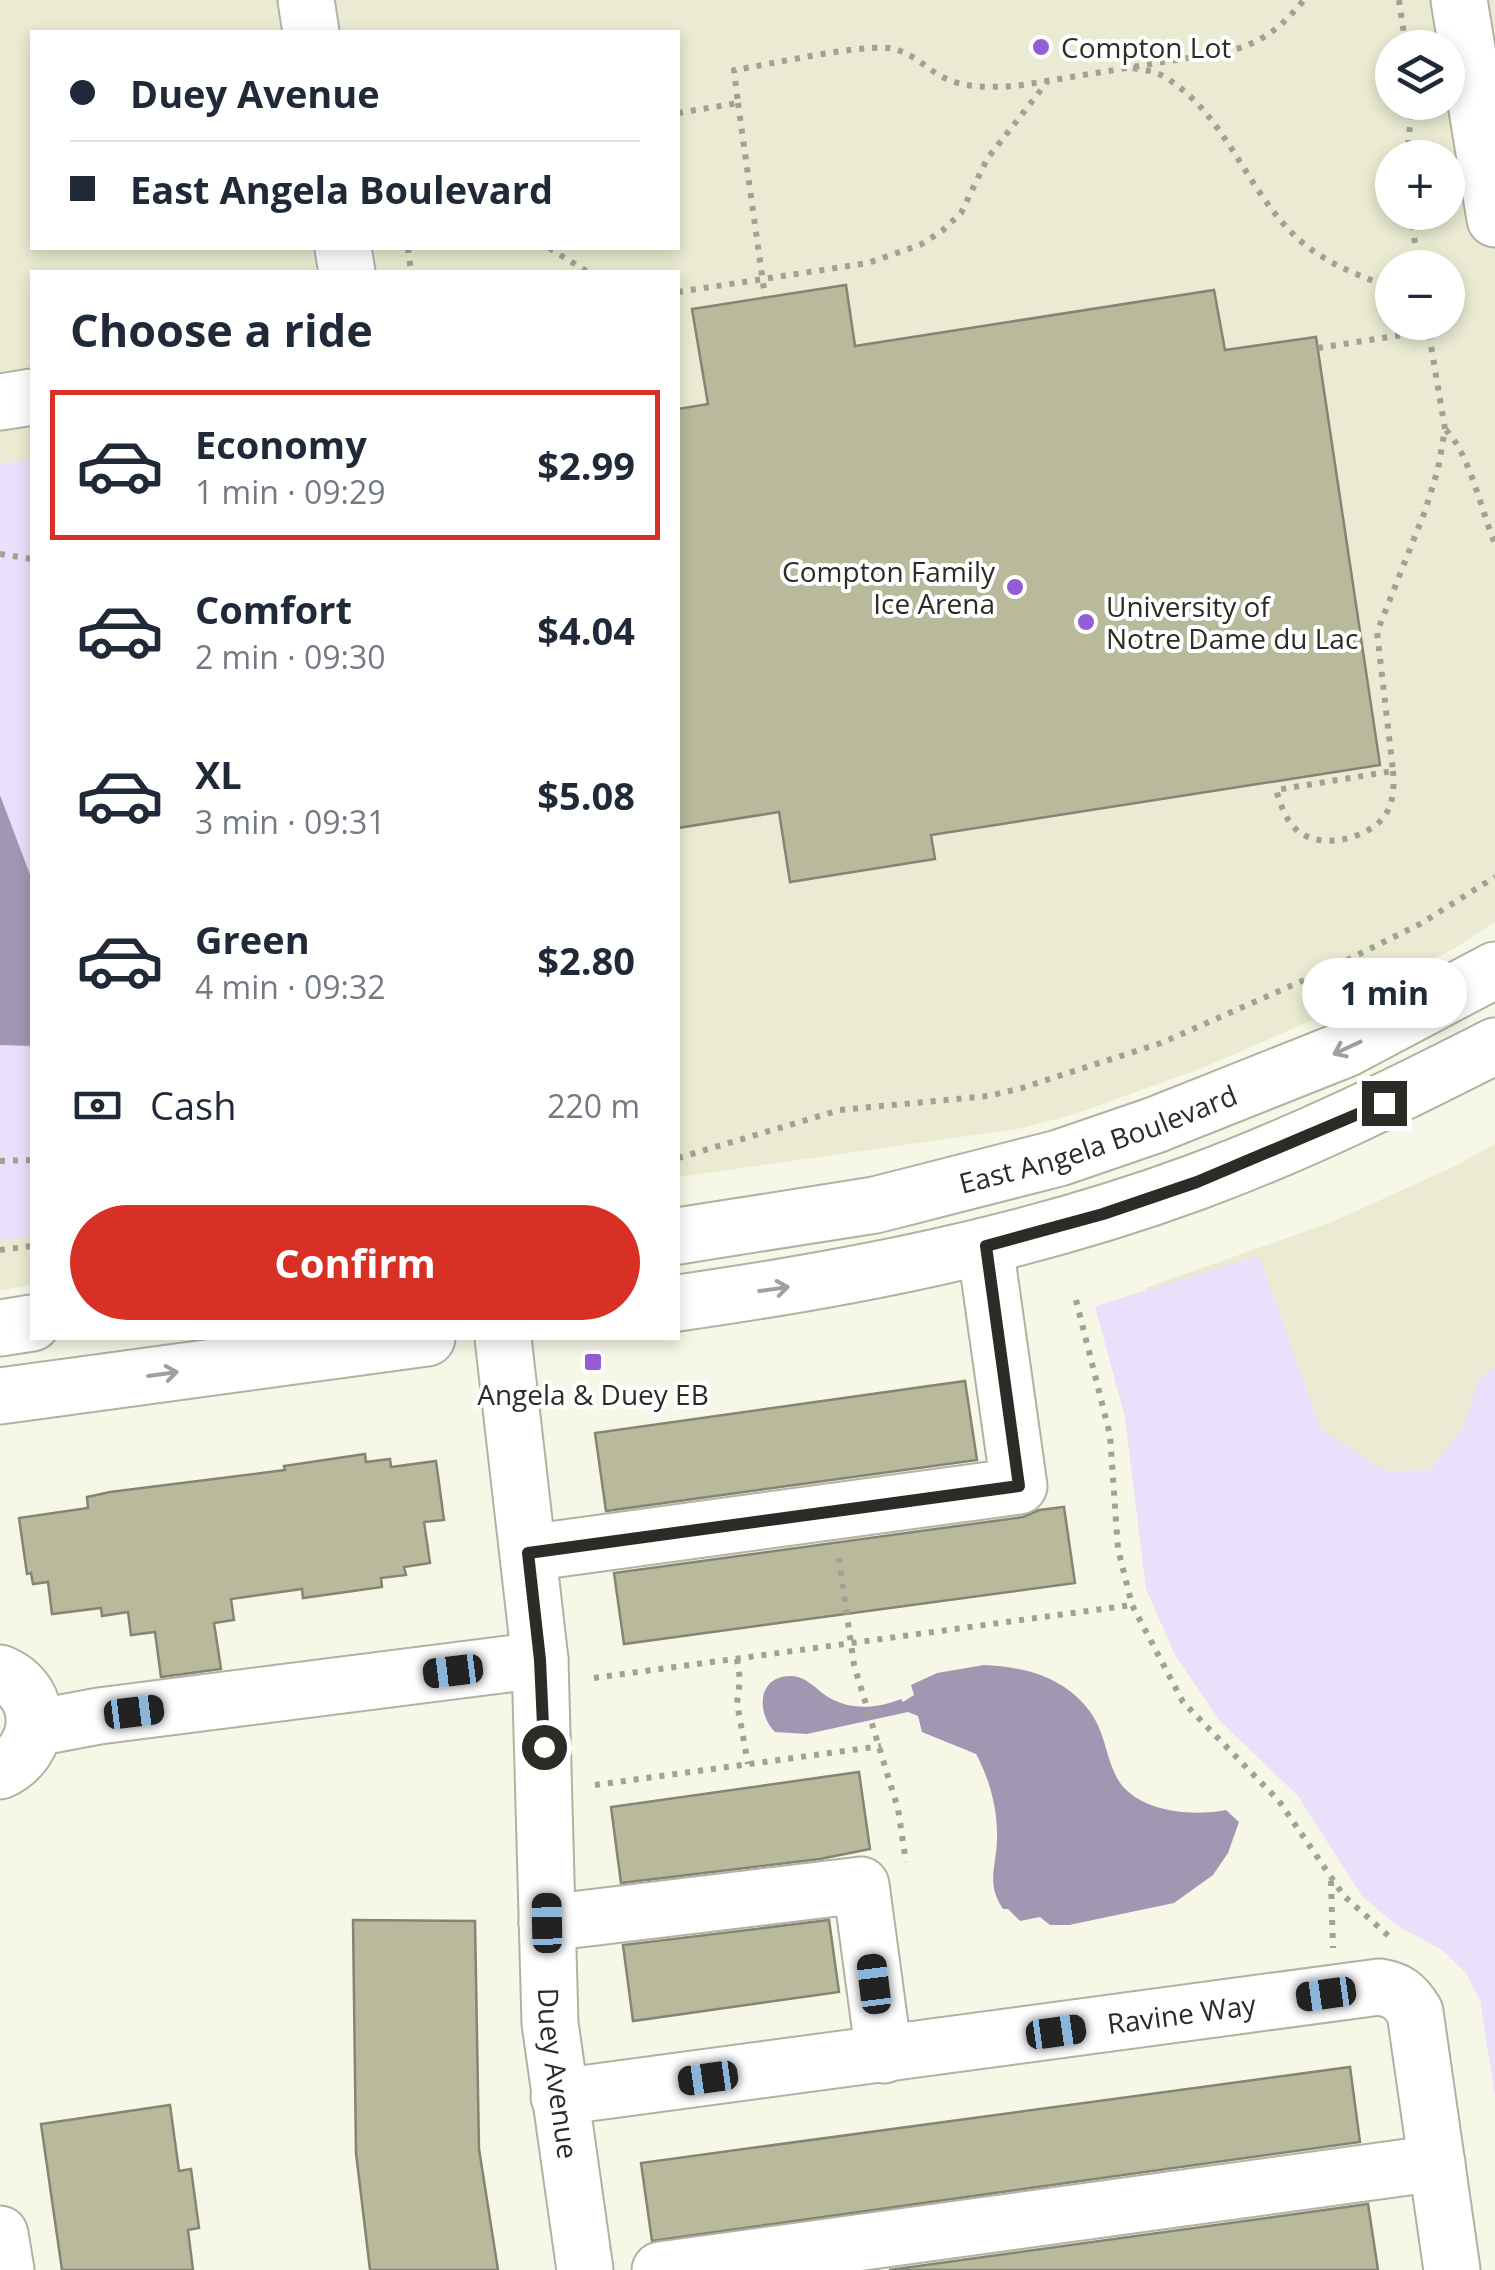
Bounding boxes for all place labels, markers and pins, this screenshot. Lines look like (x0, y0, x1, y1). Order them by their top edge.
place label: Compton Lot (1061, 28, 1231, 66)
marker: Compton Lot (1030, 36, 1052, 58)
place label: Compton Family Ice Arena (782, 552, 996, 622)
marker: Compton Family Ice Arena (1004, 576, 1026, 598)
place label: University of Notre Dame du Lac (1106, 587, 1358, 657)
marker: University of Notre Dame du Lac (1075, 611, 1097, 633)
marker: Angela & Duey EB (582, 1351, 604, 1373)
place label: Angela & Duey EB (477, 1375, 709, 1413)

